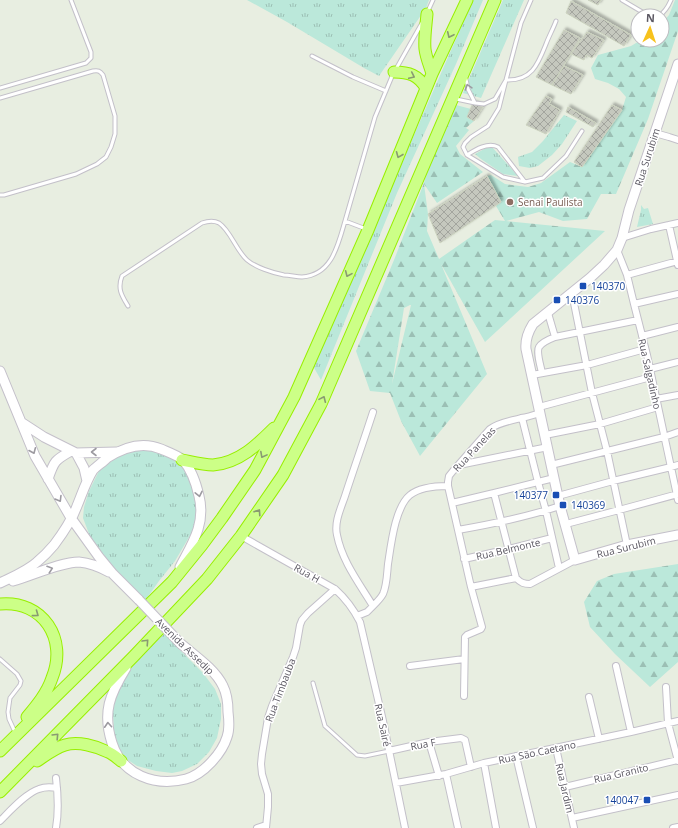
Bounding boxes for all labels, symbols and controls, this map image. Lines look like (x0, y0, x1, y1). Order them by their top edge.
north arrow (630, 8, 670, 48)
text: N (646, 10, 655, 25)
one-way arrow (447, 31, 455, 39)
one-way arrow (408, 71, 416, 79)
one-way arrow (464, 84, 473, 91)
street label: Rua Surubim (631, 126, 663, 188)
one-way arrow (396, 150, 404, 158)
place label: Senai Paulista (518, 195, 583, 209)
marker: Senai Paulista (505, 197, 515, 207)
one-way arrow (345, 270, 353, 278)
place label: 140370 (591, 279, 626, 293)
marker: 140370 (578, 281, 588, 291)
place label: 140376 (565, 293, 600, 307)
marker: 140376 (552, 295, 562, 305)
street label: Rua Salgadinho (635, 337, 665, 411)
one-way arrow (318, 396, 326, 403)
street label: Rua Panelas (450, 423, 499, 474)
one-way arrow (28, 447, 36, 455)
one-way arrow (91, 448, 97, 456)
one-way arrow (261, 451, 268, 459)
place label: 140377 (514, 488, 548, 502)
marker: 140377 (551, 490, 561, 500)
one-way arrow (194, 491, 202, 498)
one-way arrow (55, 495, 62, 502)
place label: 140369 (571, 498, 606, 512)
marker: 140369 (558, 500, 568, 510)
one-way arrow (253, 509, 261, 516)
street label: Rua Surubim (595, 533, 657, 561)
street label: Rua Belmonte (474, 535, 542, 563)
street label: Rua H (291, 560, 323, 586)
one-way arrow (47, 565, 54, 573)
one-way arrow (32, 609, 39, 616)
street label: Avenida Assedip (153, 615, 217, 677)
one-way arrow (142, 639, 149, 647)
street label: Rua Timbauba (261, 656, 299, 724)
street label: Rua Sairé (372, 702, 394, 748)
one-way arrow (104, 722, 113, 728)
one-way arrow (51, 733, 59, 741)
street label: Rua F (409, 735, 437, 753)
street label: Rua São Caetano (497, 737, 577, 767)
street label: Rua Granito (592, 760, 650, 786)
street label: Rua Jardim (552, 762, 578, 814)
place label: 140047 (605, 793, 639, 807)
marker: 140047 (642, 795, 652, 805)

